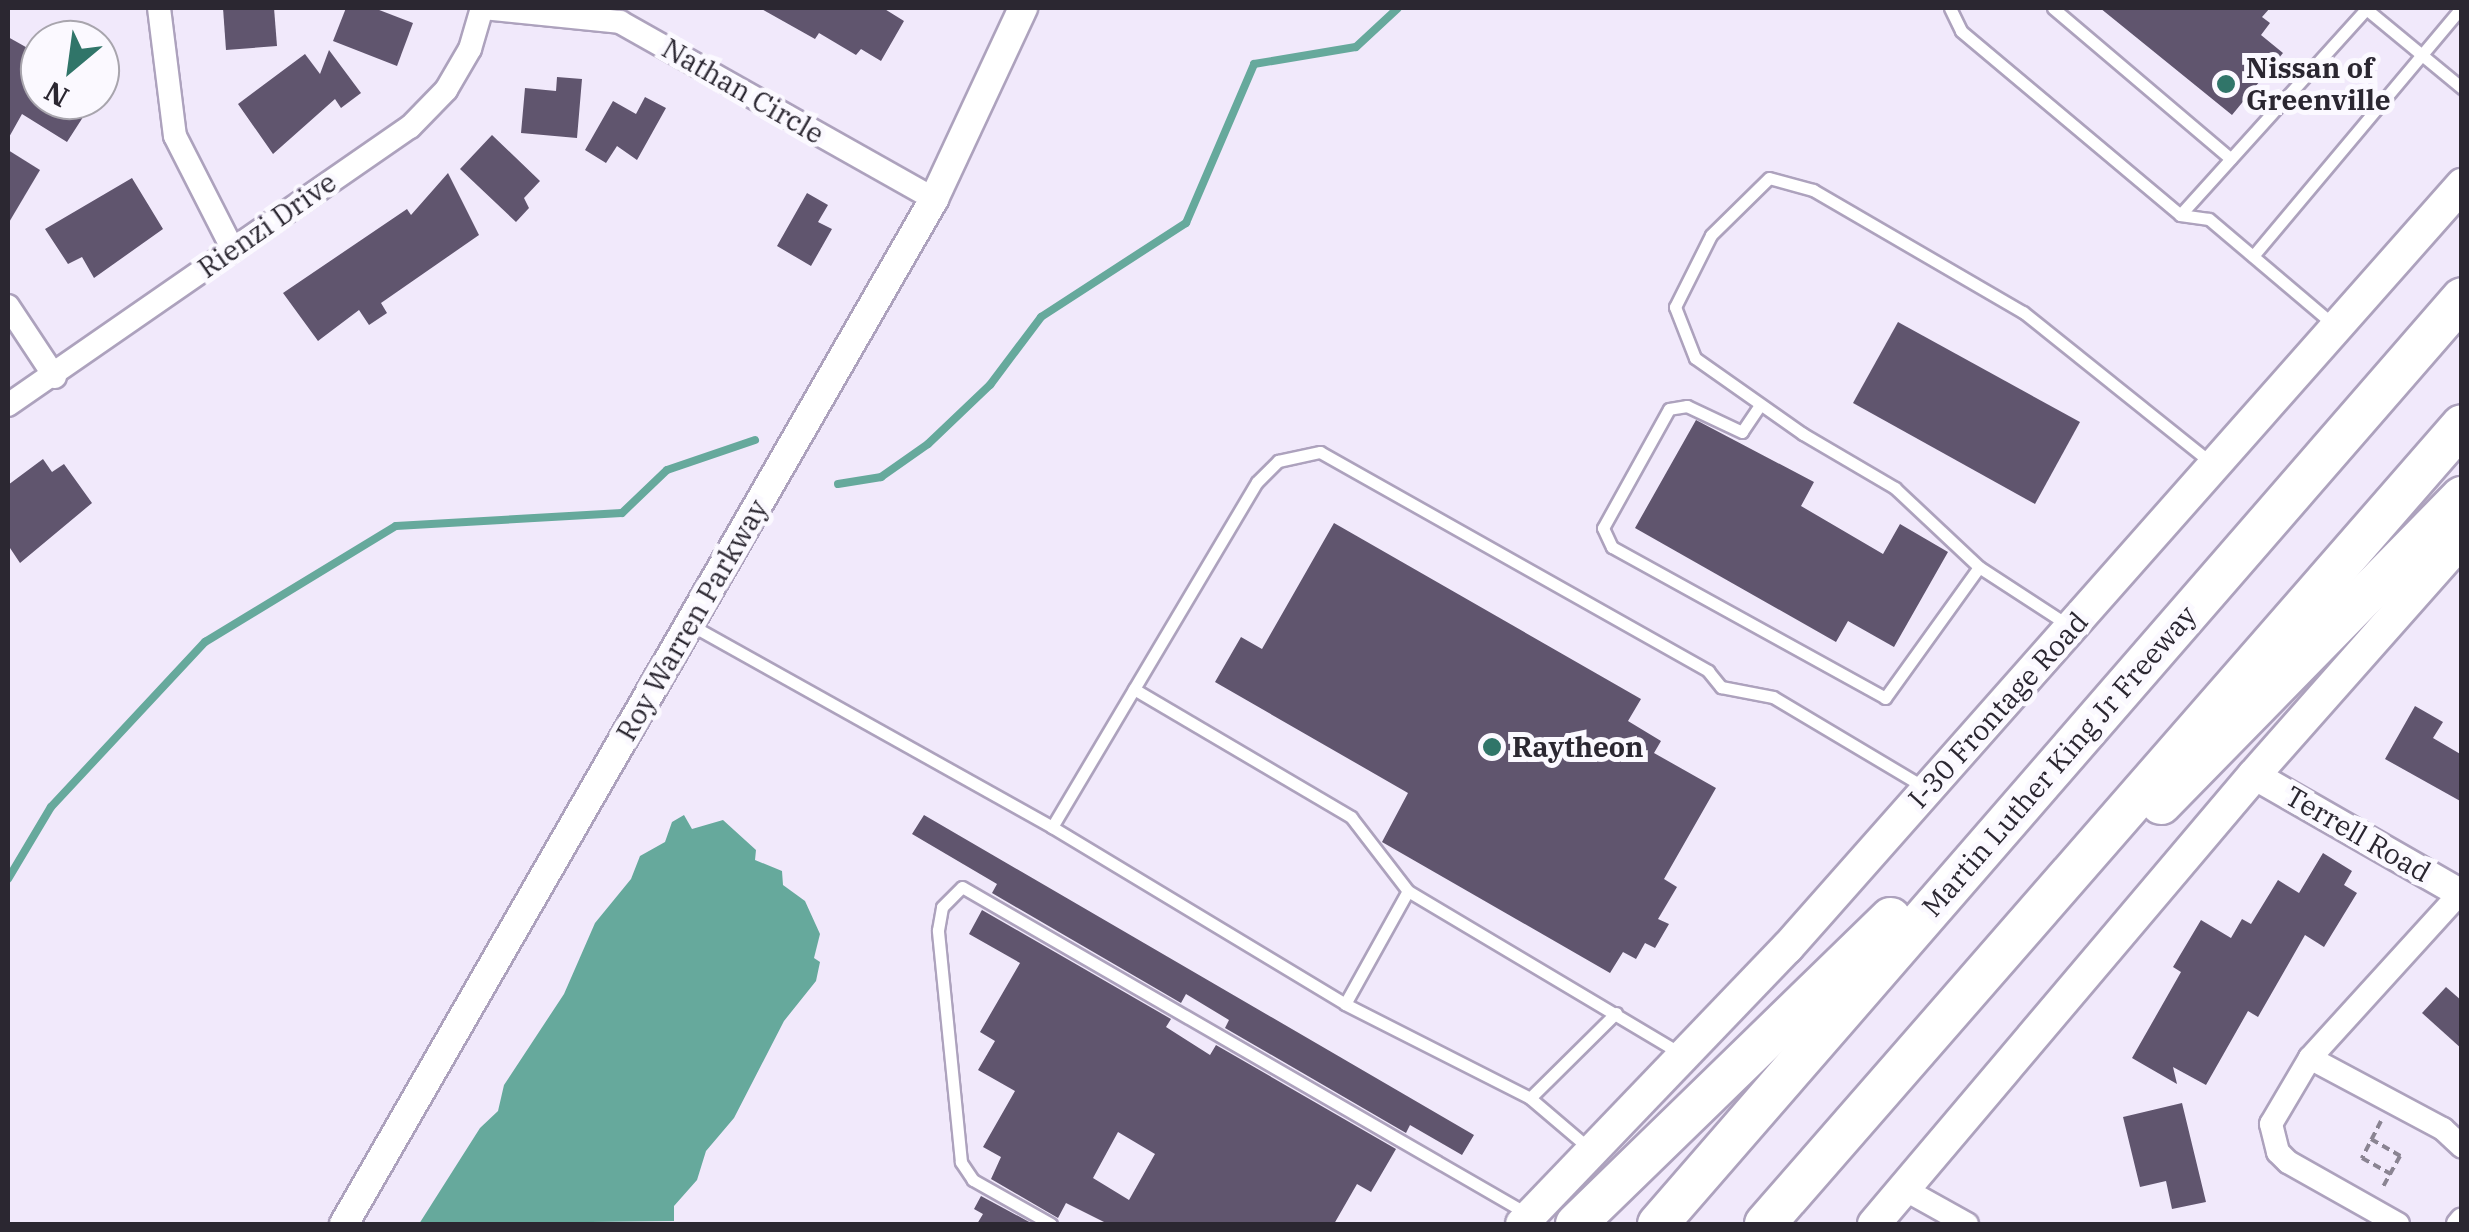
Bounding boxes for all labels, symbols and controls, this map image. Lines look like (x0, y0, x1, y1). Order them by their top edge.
north arrow (20, 20, 120, 120)
street label: Nathan Circle (656, 31, 830, 151)
place label: Nissan of Greenville (2246, 51, 2391, 117)
text: N (38, 73, 75, 116)
marker: Nissan of Greenville (2215, 73, 2237, 95)
street label: Rienzi Drive (192, 165, 342, 285)
street label: Roy Warren Parkway (609, 493, 775, 747)
street label: Martin Luther King Jr Freeway (1915, 599, 2203, 923)
street label: I-30 Frontage Road (1901, 605, 2095, 815)
place label: Raytheon (1512, 730, 1644, 764)
marker: Raytheon (1481, 736, 1503, 758)
street label: Terrell Road (2279, 779, 2437, 889)

